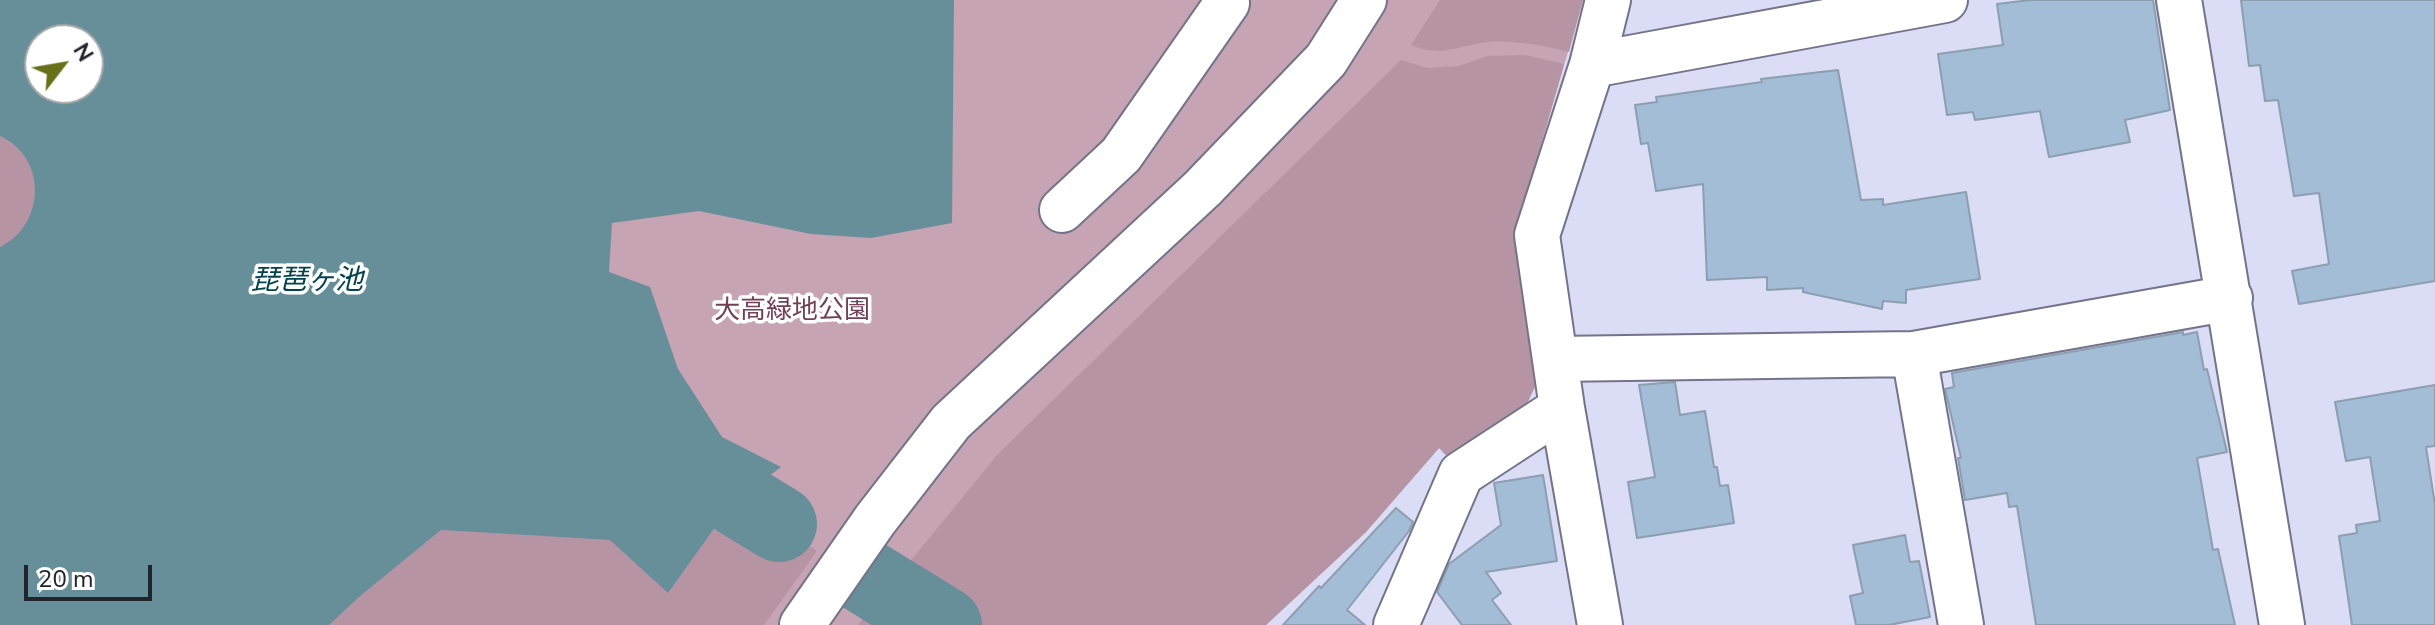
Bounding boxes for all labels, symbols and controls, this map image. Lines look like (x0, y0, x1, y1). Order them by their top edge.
north arrow (24, 24, 104, 104)
text: N (66, 38, 100, 67)
water label: 琵琶ヶ池 (251, 265, 363, 299)
park label: 大高緑地公園 (714, 296, 870, 328)
scale bar (28, 549, 156, 599)
text: 20 m (38, 563, 94, 595)

